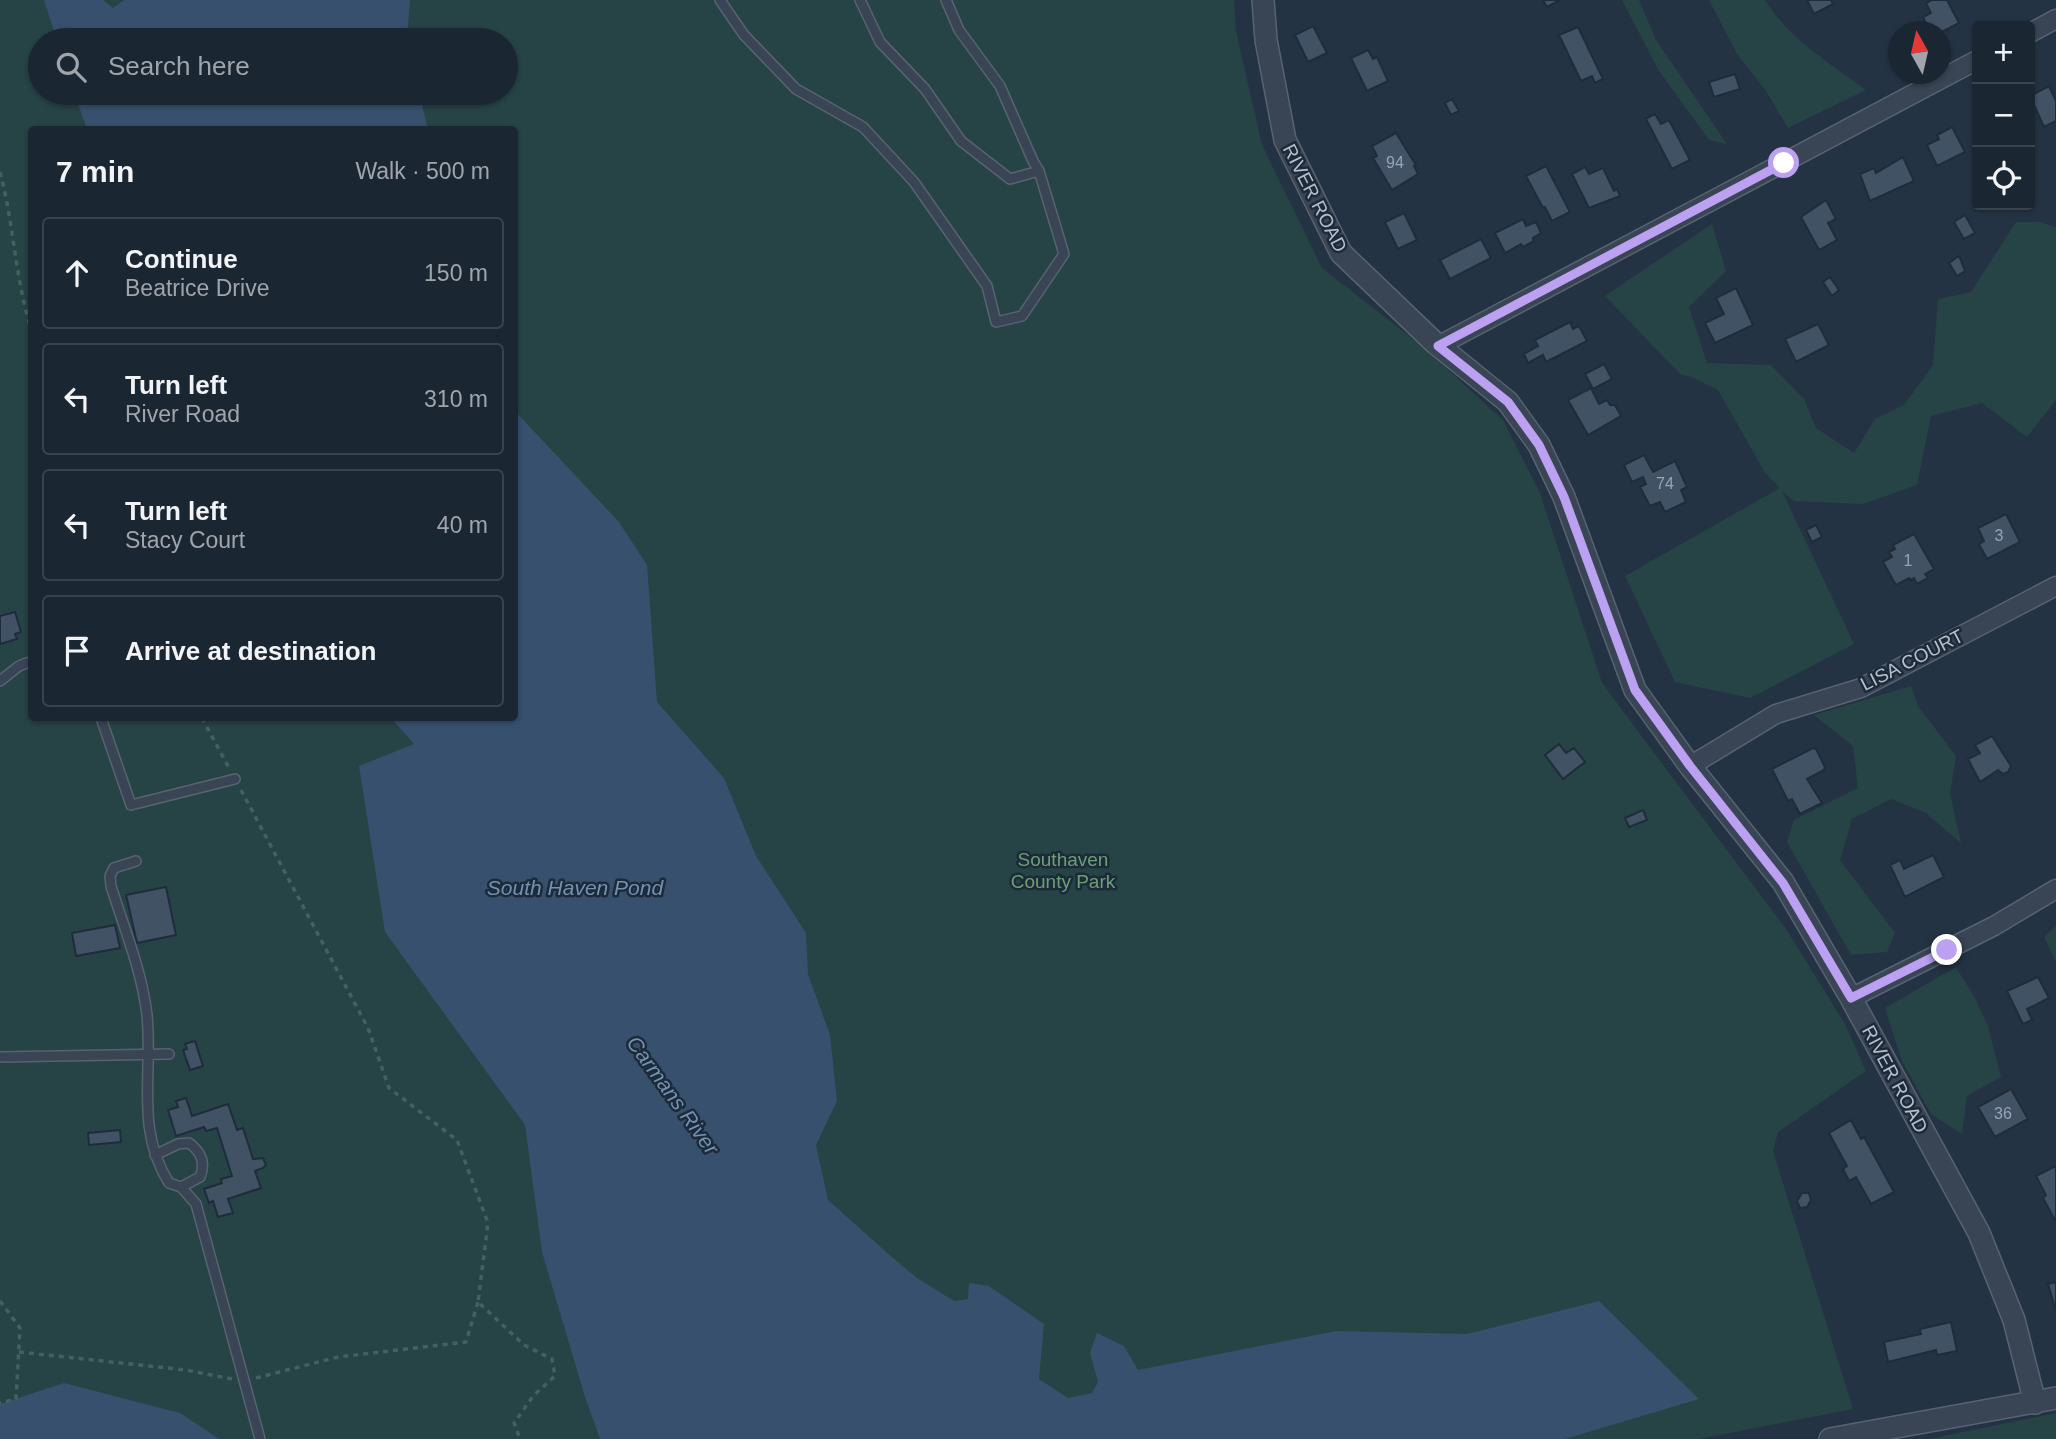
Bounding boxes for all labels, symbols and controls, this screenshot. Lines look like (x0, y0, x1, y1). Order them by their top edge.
north arrow (1888, 21, 1951, 84)
map controls (1972, 21, 2035, 210)
button: + (1972, 21, 2035, 84)
search box (28, 28, 518, 105)
icon: search (52, 48, 90, 86)
text: Search here (108, 51, 250, 81)
button: − (1972, 84, 2035, 147)
street label: RIVER ROAD (1279, 141, 1351, 255)
route start (1768, 147, 1799, 178)
button: locate (1972, 147, 2035, 210)
house number: 94 (1386, 154, 1404, 171)
text: 7 min (56, 155, 134, 188)
text: Walk · 500 m (355, 158, 490, 184)
text: Continue (125, 244, 238, 274)
icon: ahead (58, 254, 96, 292)
text: 150 m (424, 260, 488, 286)
text: Beatrice Drive (125, 275, 269, 301)
text: Turn left (125, 370, 227, 400)
icon: left (58, 380, 96, 418)
text: 310 m (424, 386, 488, 412)
text: River Road (125, 401, 240, 427)
house number: 74 (1656, 475, 1674, 492)
text: Turn left (125, 496, 227, 526)
icon: left (58, 506, 96, 544)
text: 40 m (437, 512, 488, 538)
text: Stacy Court (125, 527, 245, 553)
house number: 3 (1995, 527, 2004, 544)
house number: 1 (1904, 552, 1913, 569)
street label: LISA COURT (1857, 625, 1967, 695)
icon: arrive (58, 632, 96, 670)
text: Arrive at destination (125, 636, 376, 666)
park label: Southaven County Park (1011, 849, 1116, 892)
water label: South Haven Pond (487, 876, 664, 899)
route end (1931, 934, 1962, 965)
street label: RIVER ROAD (1858, 1022, 1932, 1136)
water label: Carmans River (623, 1032, 724, 1159)
house number: 36 (1994, 1105, 2012, 1122)

